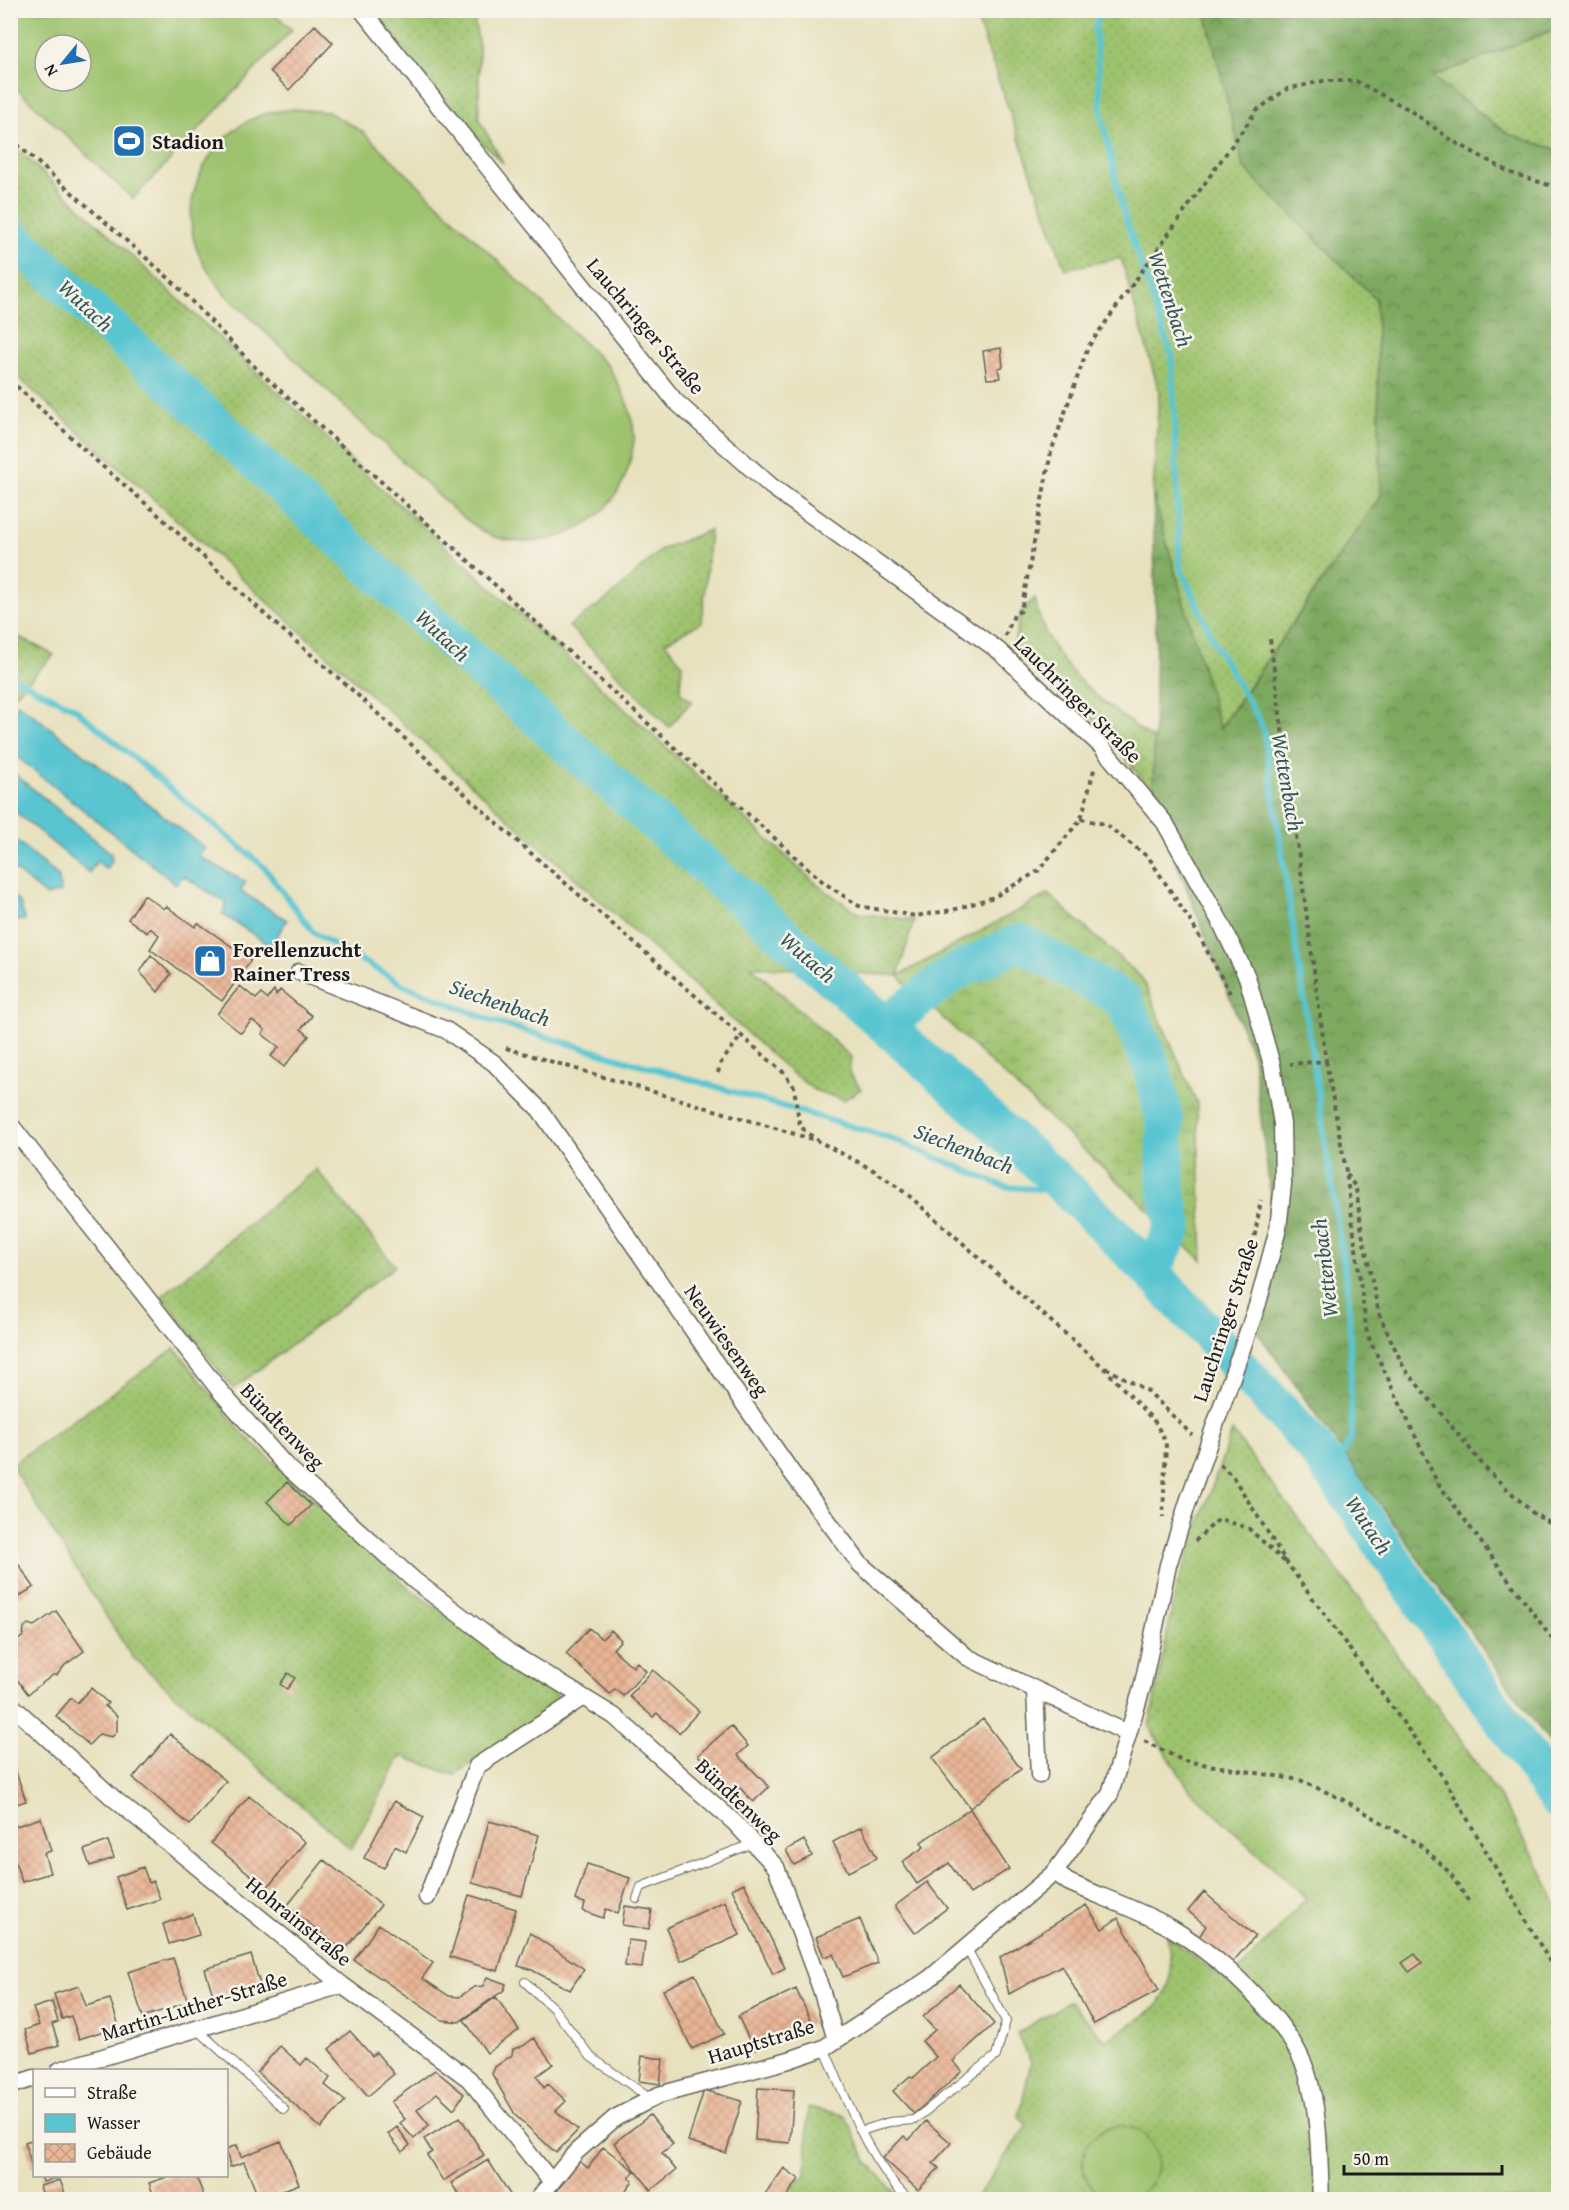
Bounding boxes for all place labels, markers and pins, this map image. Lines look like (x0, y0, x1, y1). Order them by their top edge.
sports icon: Stadion (111, 123, 147, 159)
place label: Stadion (152, 126, 224, 157)
place label: Forellenzucht Rainer Tress (233, 934, 361, 989)
shop icon: Forellenzucht Rainer Tress (192, 943, 228, 979)

